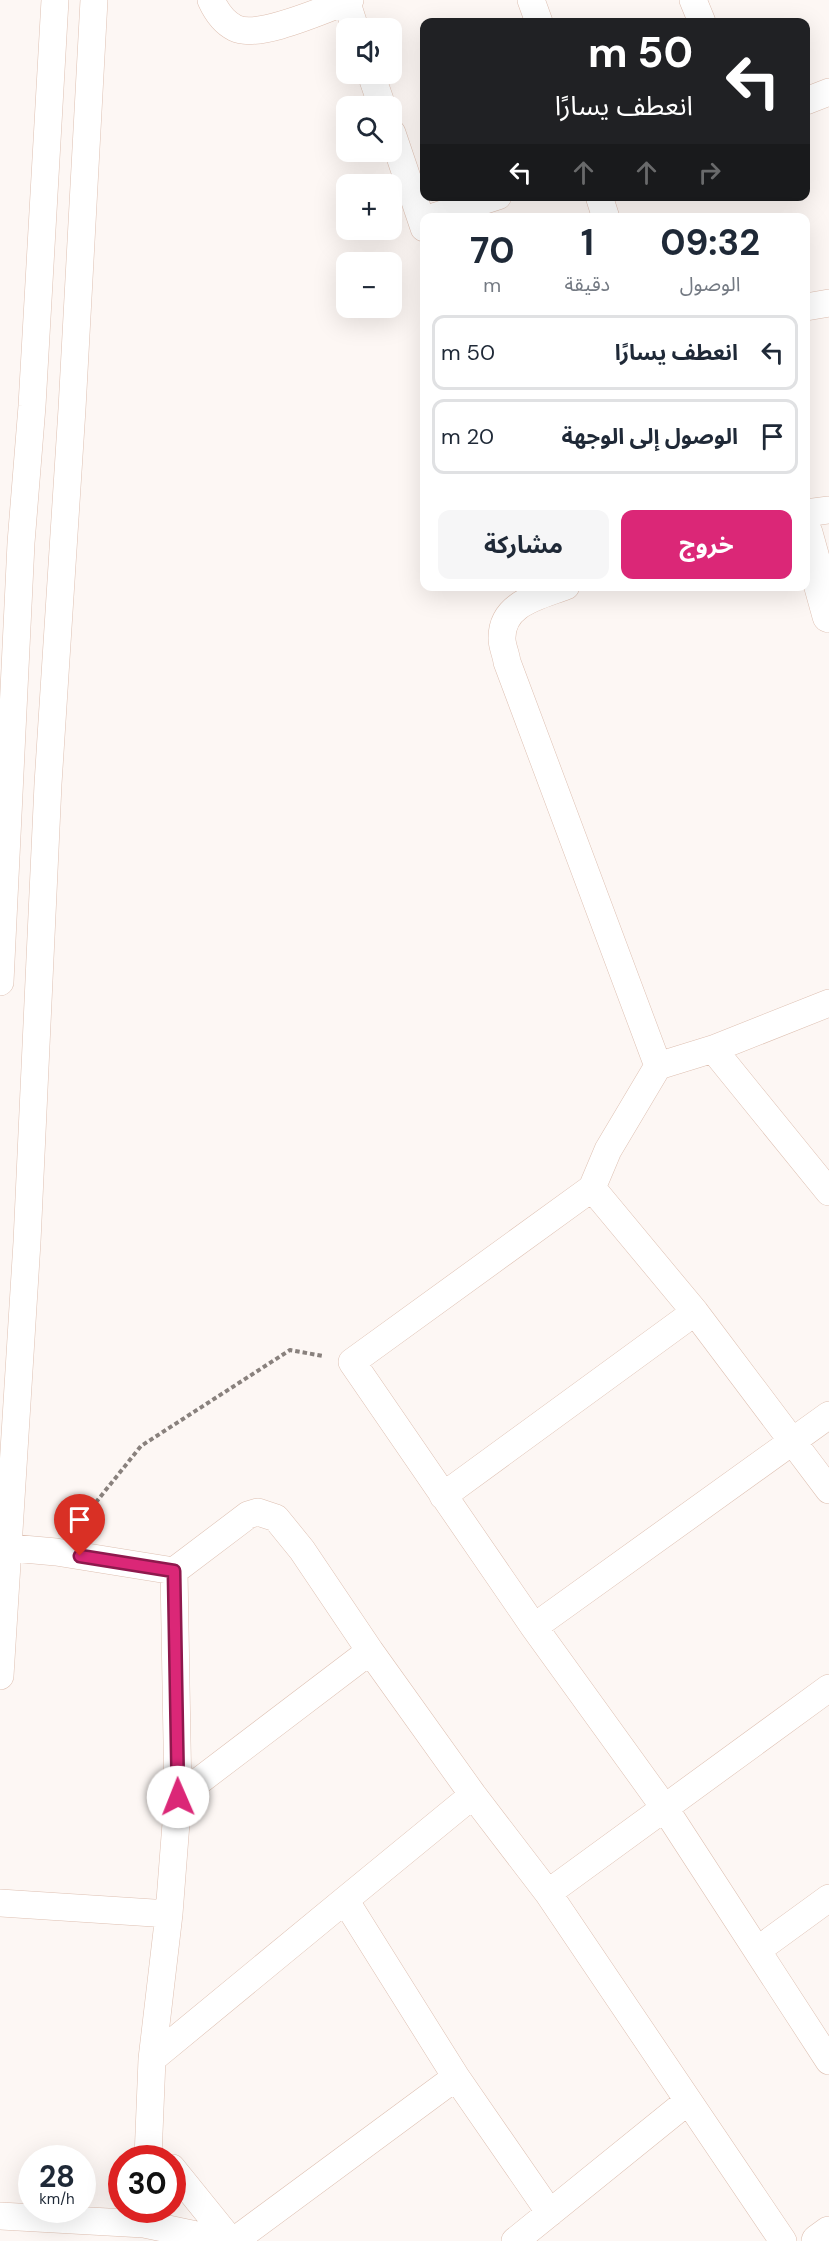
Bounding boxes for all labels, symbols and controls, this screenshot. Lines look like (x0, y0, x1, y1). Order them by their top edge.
map controls (336, 18, 402, 318)
button: sound (336, 18, 402, 84)
text: 50 m (588, 25, 693, 80)
icon: left (714, 42, 792, 120)
text: انعطف يسارًا (555, 88, 693, 123)
button: search (336, 96, 402, 162)
icon: left (504, 156, 537, 189)
icon: ahead (567, 156, 600, 189)
icon: ahead (630, 156, 663, 189)
icon: right (693, 156, 726, 189)
button: + (336, 174, 402, 240)
text: 1 (581, 219, 594, 266)
text: 09:32 (660, 219, 760, 266)
text: 70 (470, 227, 515, 274)
button: − (336, 252, 402, 318)
text: دقيقة (565, 271, 610, 297)
text: الوصول (680, 271, 740, 297)
text: m (483, 272, 501, 298)
icon: left (756, 336, 789, 369)
text: 50 m (441, 338, 495, 367)
text: انعطف يسارًا (615, 338, 738, 367)
icon: arrive (756, 420, 789, 453)
text: 20 m (441, 422, 494, 451)
text: الوصول إلى الوجهة (562, 422, 738, 451)
button: مشاركة (438, 510, 609, 579)
button: خروج (621, 510, 792, 579)
pin (54, 1494, 105, 1556)
icon: arrive (63, 1503, 96, 1536)
position arrow (146, 1765, 210, 1829)
speed limit sign: 30 (108, 2145, 186, 2223)
text: 28 (39, 2157, 75, 2196)
text: km/h (39, 2189, 75, 2209)

